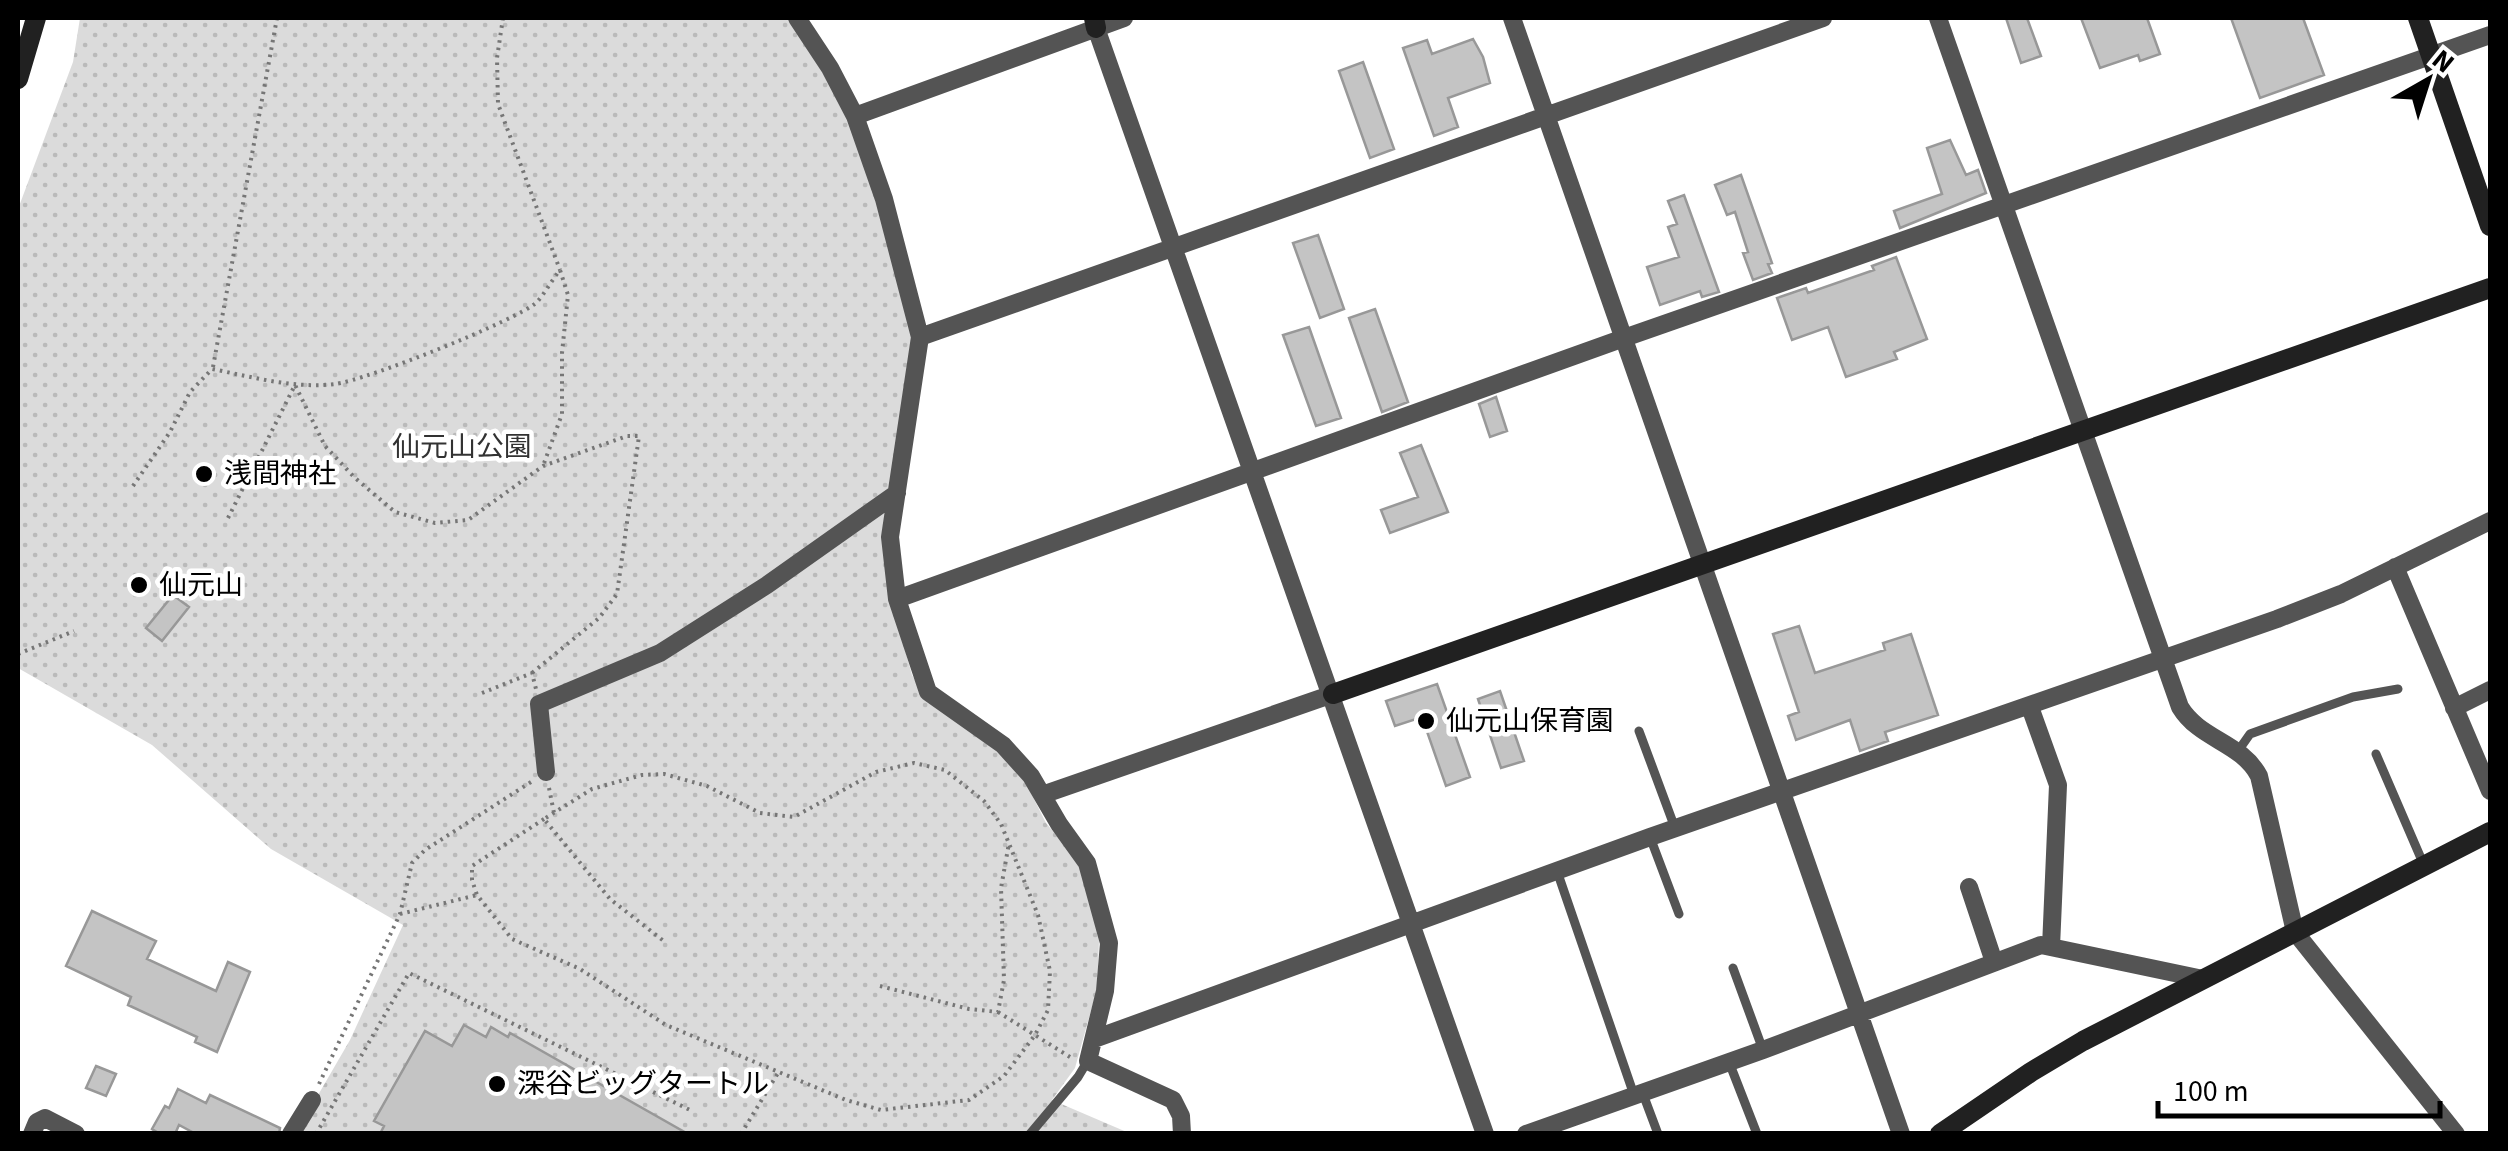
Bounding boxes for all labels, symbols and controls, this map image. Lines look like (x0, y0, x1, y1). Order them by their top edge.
north arrow (2378, 30, 2478, 130)
text: N (2423, 40, 2463, 83)
park label: 仙元山公園 (392, 427, 532, 467)
place label: 浅間神社 (224, 454, 336, 494)
marker: 浅間神社 (193, 463, 215, 485)
place label: 仙元山 (159, 565, 243, 605)
marker: 仙元山 (128, 574, 150, 596)
place label: 仙元山保育園 (1446, 701, 1614, 741)
marker: 仙元山保育園 (1415, 710, 1437, 732)
scale bar (2158, 1056, 2440, 1118)
place label: 深谷ビッグタートル (517, 1064, 769, 1104)
text: 100 m (2173, 1070, 2249, 1113)
marker: 深谷ビッグタートル (486, 1073, 508, 1095)

